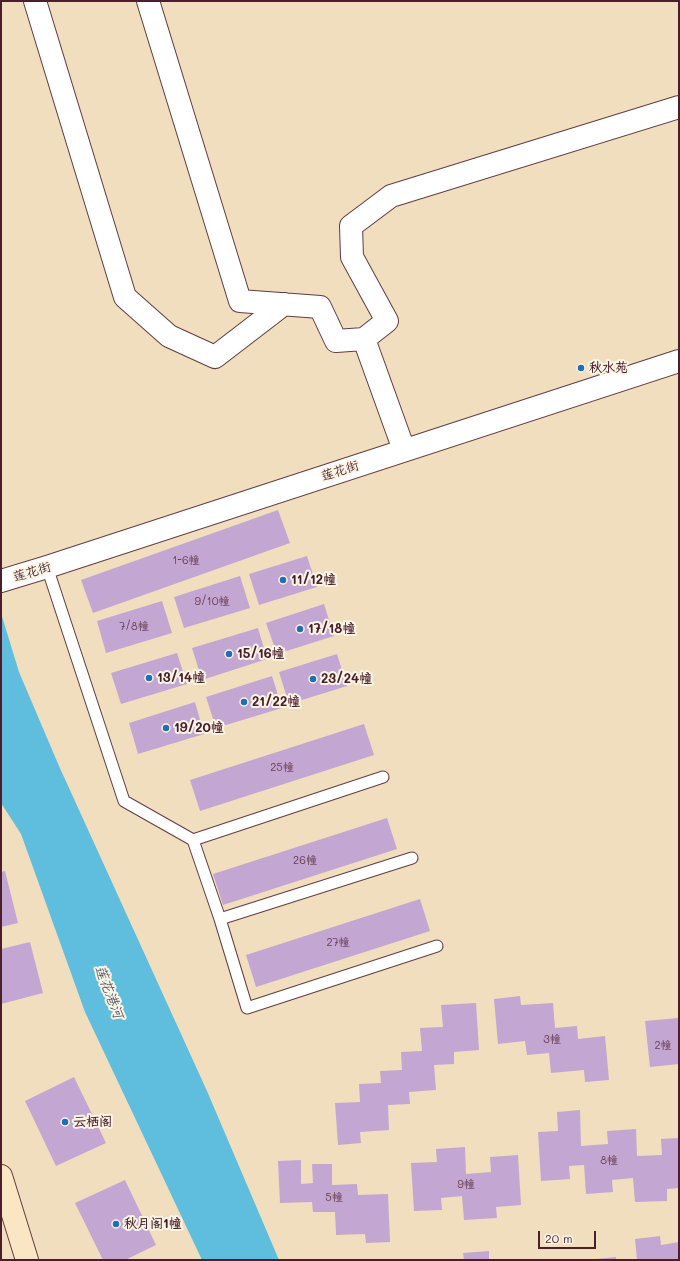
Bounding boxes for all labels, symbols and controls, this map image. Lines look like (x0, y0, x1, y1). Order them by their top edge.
place label: 秋水苑 (589, 360, 628, 376)
marker: 秋水苑 (576, 363, 586, 373)
street label: 莲花街 (319, 458, 361, 484)
house number: 1-6幢 (172, 554, 200, 568)
street label: 莲花街 (11, 559, 53, 585)
place label: 11/12幢 (291, 572, 336, 588)
marker: 11/12幢 (278, 575, 288, 585)
house number: 9/10幢 (195, 595, 229, 609)
house number: 7/8幢 (119, 620, 149, 634)
place label: 17/18幢 (308, 621, 355, 637)
marker: 17/18幢 (295, 624, 305, 634)
place label: 15/16幢 (237, 646, 285, 662)
marker: 15/16幢 (224, 649, 234, 659)
place label: 13/14幢 (157, 670, 205, 686)
place label: 23/24幢 (321, 671, 372, 687)
marker: 13/14幢 (144, 673, 154, 683)
marker: 23/24幢 (308, 674, 318, 684)
place label: 21/22幢 (252, 694, 300, 710)
marker: 21/22幢 (239, 697, 249, 707)
place label: 19/20幢 (174, 720, 224, 736)
marker: 19/20幢 (161, 723, 171, 733)
house number: 25幢 (270, 761, 294, 775)
house number: 26幢 (293, 854, 317, 868)
house number: 27幢 (326, 936, 350, 950)
water label: 莲花港河 (91, 963, 127, 1021)
house number: 3幢 (543, 1033, 561, 1047)
house number: 2幢 (654, 1039, 672, 1053)
place label: 云栖阁 (73, 1114, 112, 1130)
marker: 云栖阁 (60, 1117, 70, 1127)
house number: 8幢 (600, 1154, 618, 1168)
house number: 9幢 (457, 1178, 475, 1192)
house number: 5幢 (325, 1191, 343, 1205)
place label: 秋月阁1幢 (124, 1216, 182, 1232)
marker: 秋月阁1幢 (111, 1219, 121, 1229)
scale bar (540, 1223, 598, 1249)
text: 20 m (545, 1230, 573, 1246)

